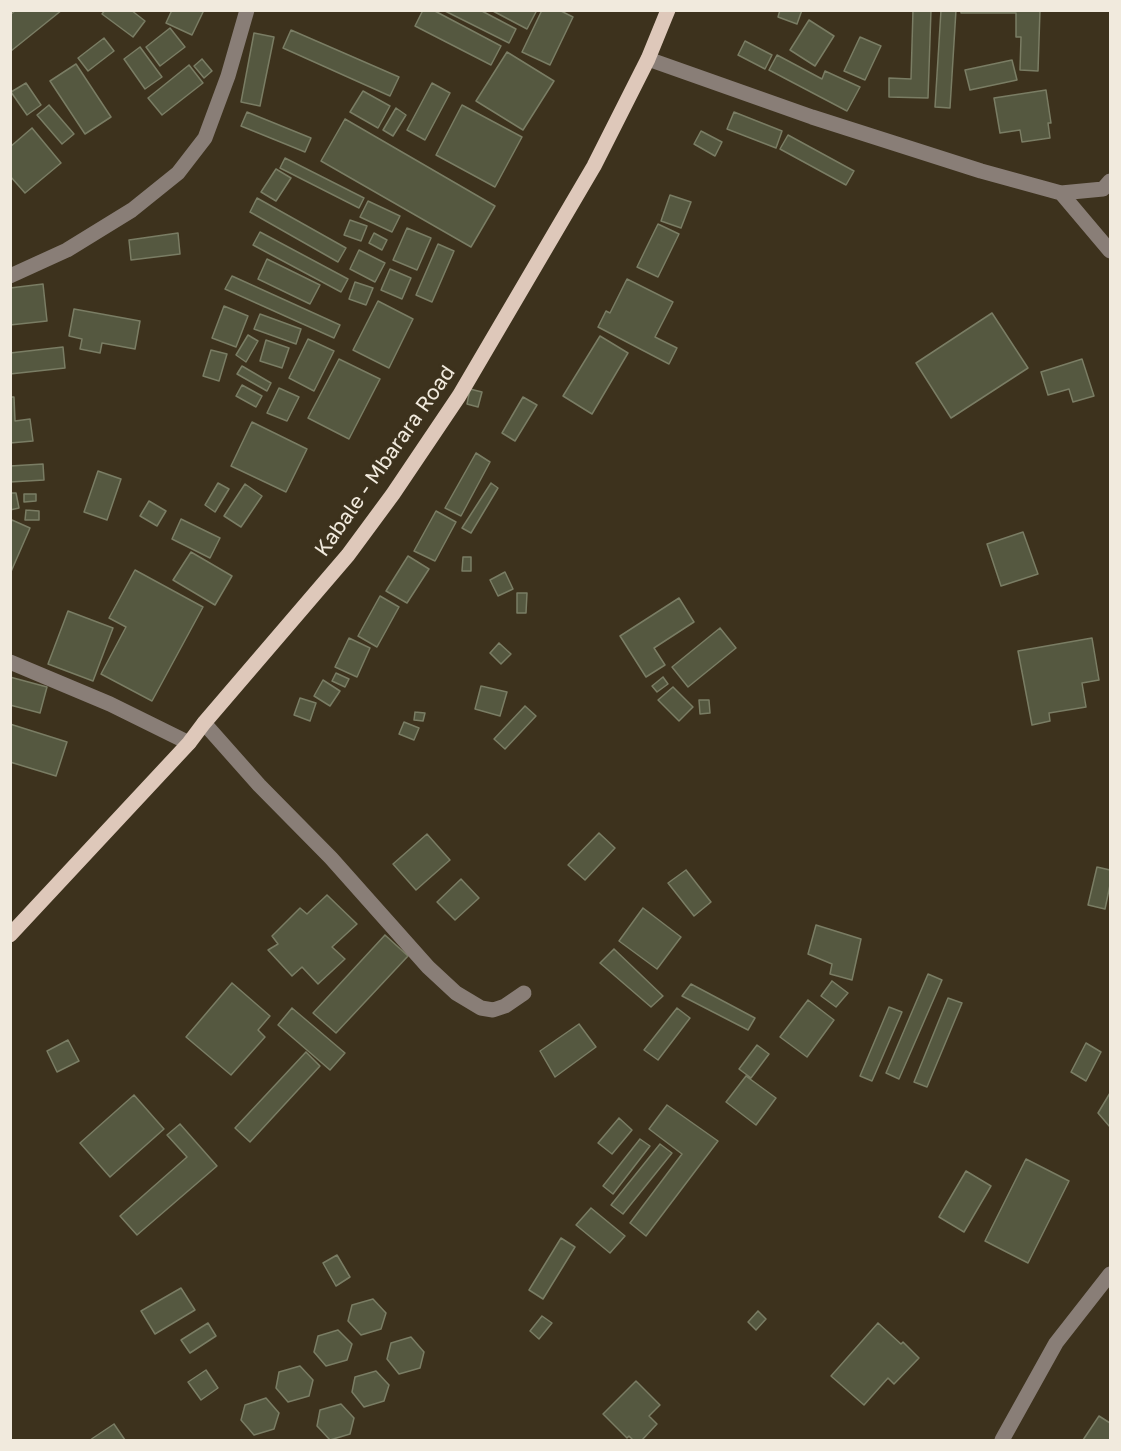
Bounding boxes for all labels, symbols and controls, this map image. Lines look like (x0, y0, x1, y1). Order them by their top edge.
street label: Kabale - Mbarara Road (309, 361, 461, 561)

